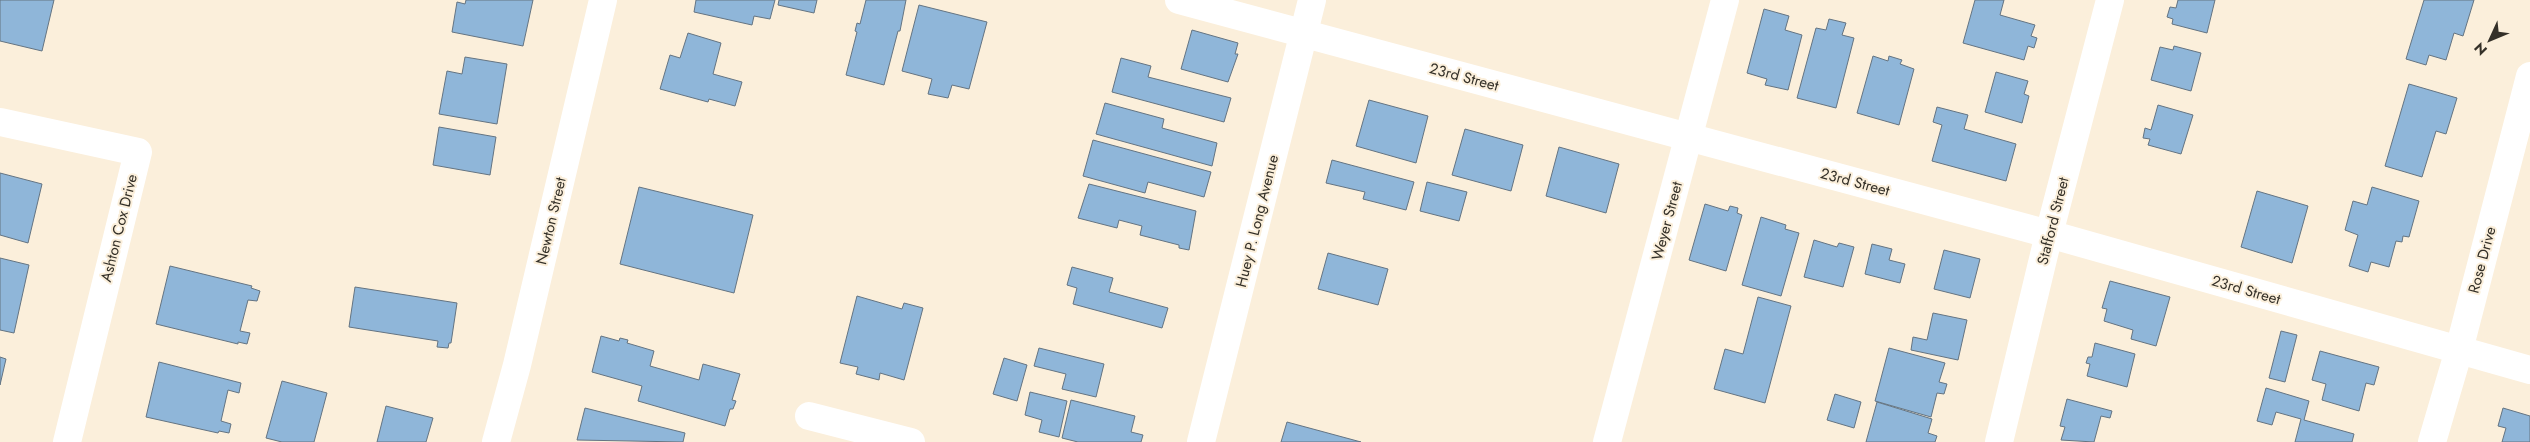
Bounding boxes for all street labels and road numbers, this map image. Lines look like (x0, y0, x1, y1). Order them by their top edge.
street label: 23rd Street (1427, 57, 1501, 97)
street label: Huey P. Long Avenue (1230, 152, 1284, 290)
street label: 23rd Street (1818, 162, 1892, 202)
street label: Ashton Cox Drive (95, 172, 143, 284)
street label: Stafford Street (2031, 174, 2075, 267)
street label: Newton Street (530, 175, 572, 267)
street label: Weyer Street (1646, 179, 1688, 263)
street label: Rose Drive (2463, 224, 2502, 296)
street label: 23rd Street (2209, 270, 2283, 310)

